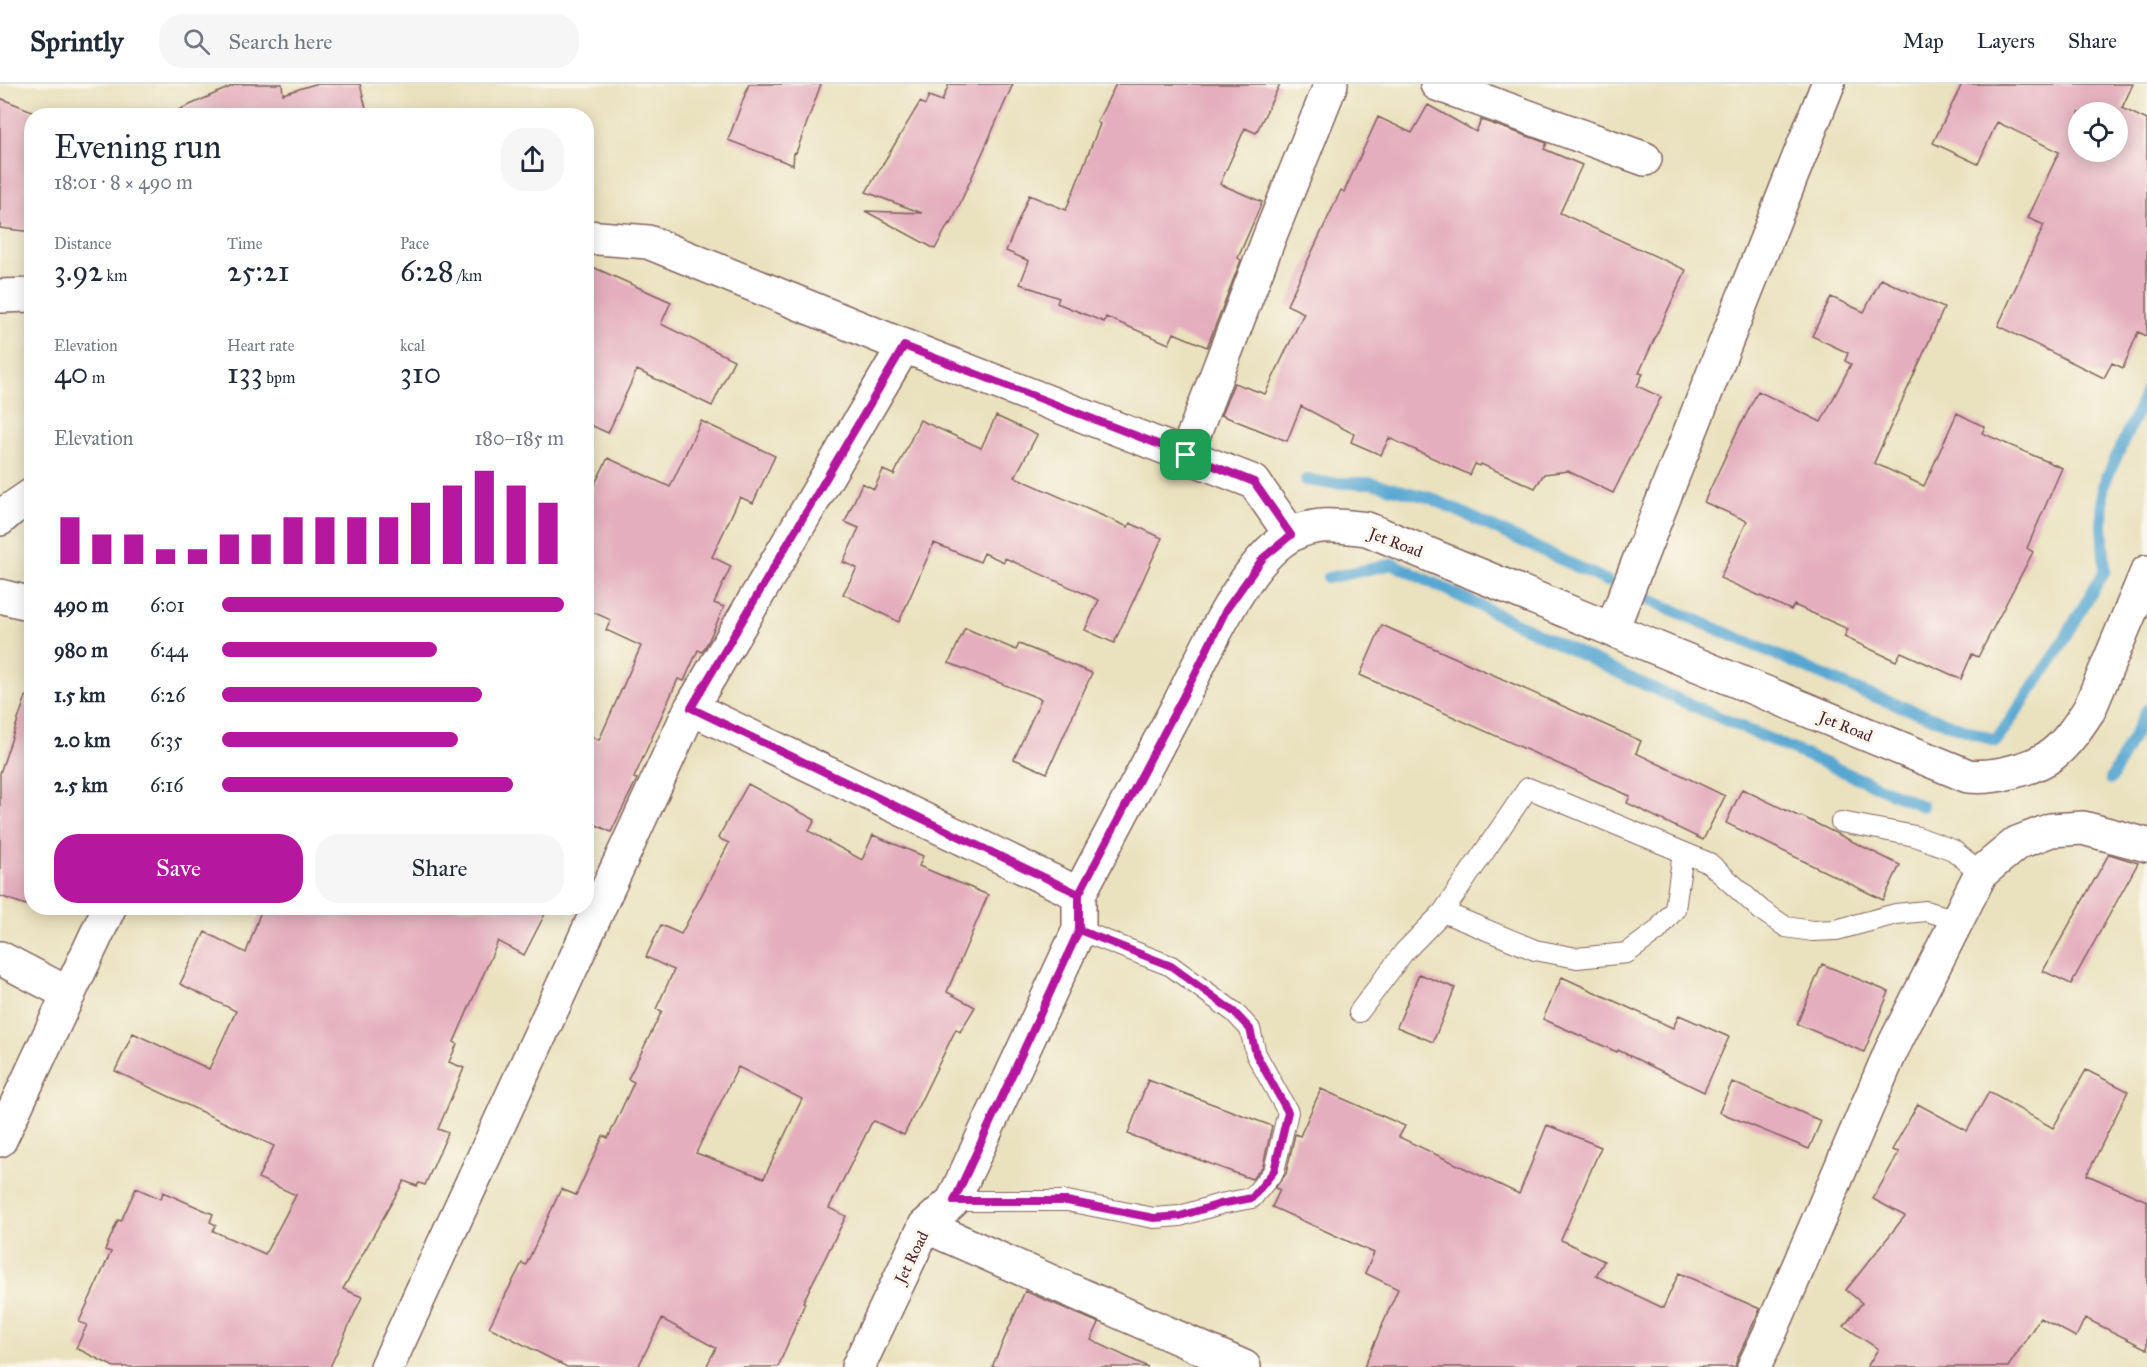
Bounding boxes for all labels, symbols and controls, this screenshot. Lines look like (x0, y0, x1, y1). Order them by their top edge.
search box (159, 14, 579, 68)
text: Sprintly (30, 24, 123, 59)
icon: search (180, 25, 213, 58)
text: Search here (228, 28, 332, 55)
text: Map (1903, 28, 1944, 54)
text: Layers (1977, 28, 2035, 54)
text: Share (2068, 28, 2117, 54)
map controls (2068, 102, 2128, 162)
button: locate (2068, 102, 2128, 162)
text: Evening run (54, 127, 221, 167)
button: share (501, 128, 564, 191)
text: 18:01 · 8 × 490 m (54, 170, 193, 194)
text: Distance (54, 234, 111, 253)
text: Time (227, 234, 262, 253)
text: Pace (400, 234, 429, 253)
text: 3.92 (54, 253, 103, 289)
text: 25:21 (227, 253, 290, 289)
text: 6:28 (400, 253, 454, 289)
text: km (103, 266, 127, 285)
text: /km (454, 266, 482, 285)
text: Elevation (54, 336, 118, 355)
text: Heart rate (227, 336, 294, 355)
text: kcal (400, 336, 425, 355)
text: 40 (54, 355, 88, 391)
text: 133 (227, 355, 263, 391)
text: 310 (400, 355, 441, 391)
text: m (88, 368, 105, 387)
text: bpm (263, 368, 295, 387)
text: Elevation (54, 426, 133, 450)
text: 180–185 m (474, 426, 564, 450)
pin (1160, 429, 1211, 480)
icon: arrive (1169, 438, 1202, 471)
street label: Jet Road (1364, 523, 1425, 562)
text: 490 m (54, 593, 109, 617)
text: 6:01 (150, 593, 185, 617)
text: 980 m (54, 638, 108, 662)
text: 6:44 (150, 638, 188, 662)
text: 1.5 km (54, 683, 105, 707)
text: 6:26 (150, 683, 185, 707)
street label: Jet Road (1814, 706, 1875, 747)
text: 2.0 km (54, 728, 110, 752)
text: 6:35 (150, 728, 183, 752)
text: 2.5 km (54, 773, 108, 797)
text: 6:16 (150, 773, 183, 797)
button: Save (54, 834, 303, 903)
button: Share (315, 834, 564, 903)
street label: Jet Road (890, 1228, 933, 1289)

